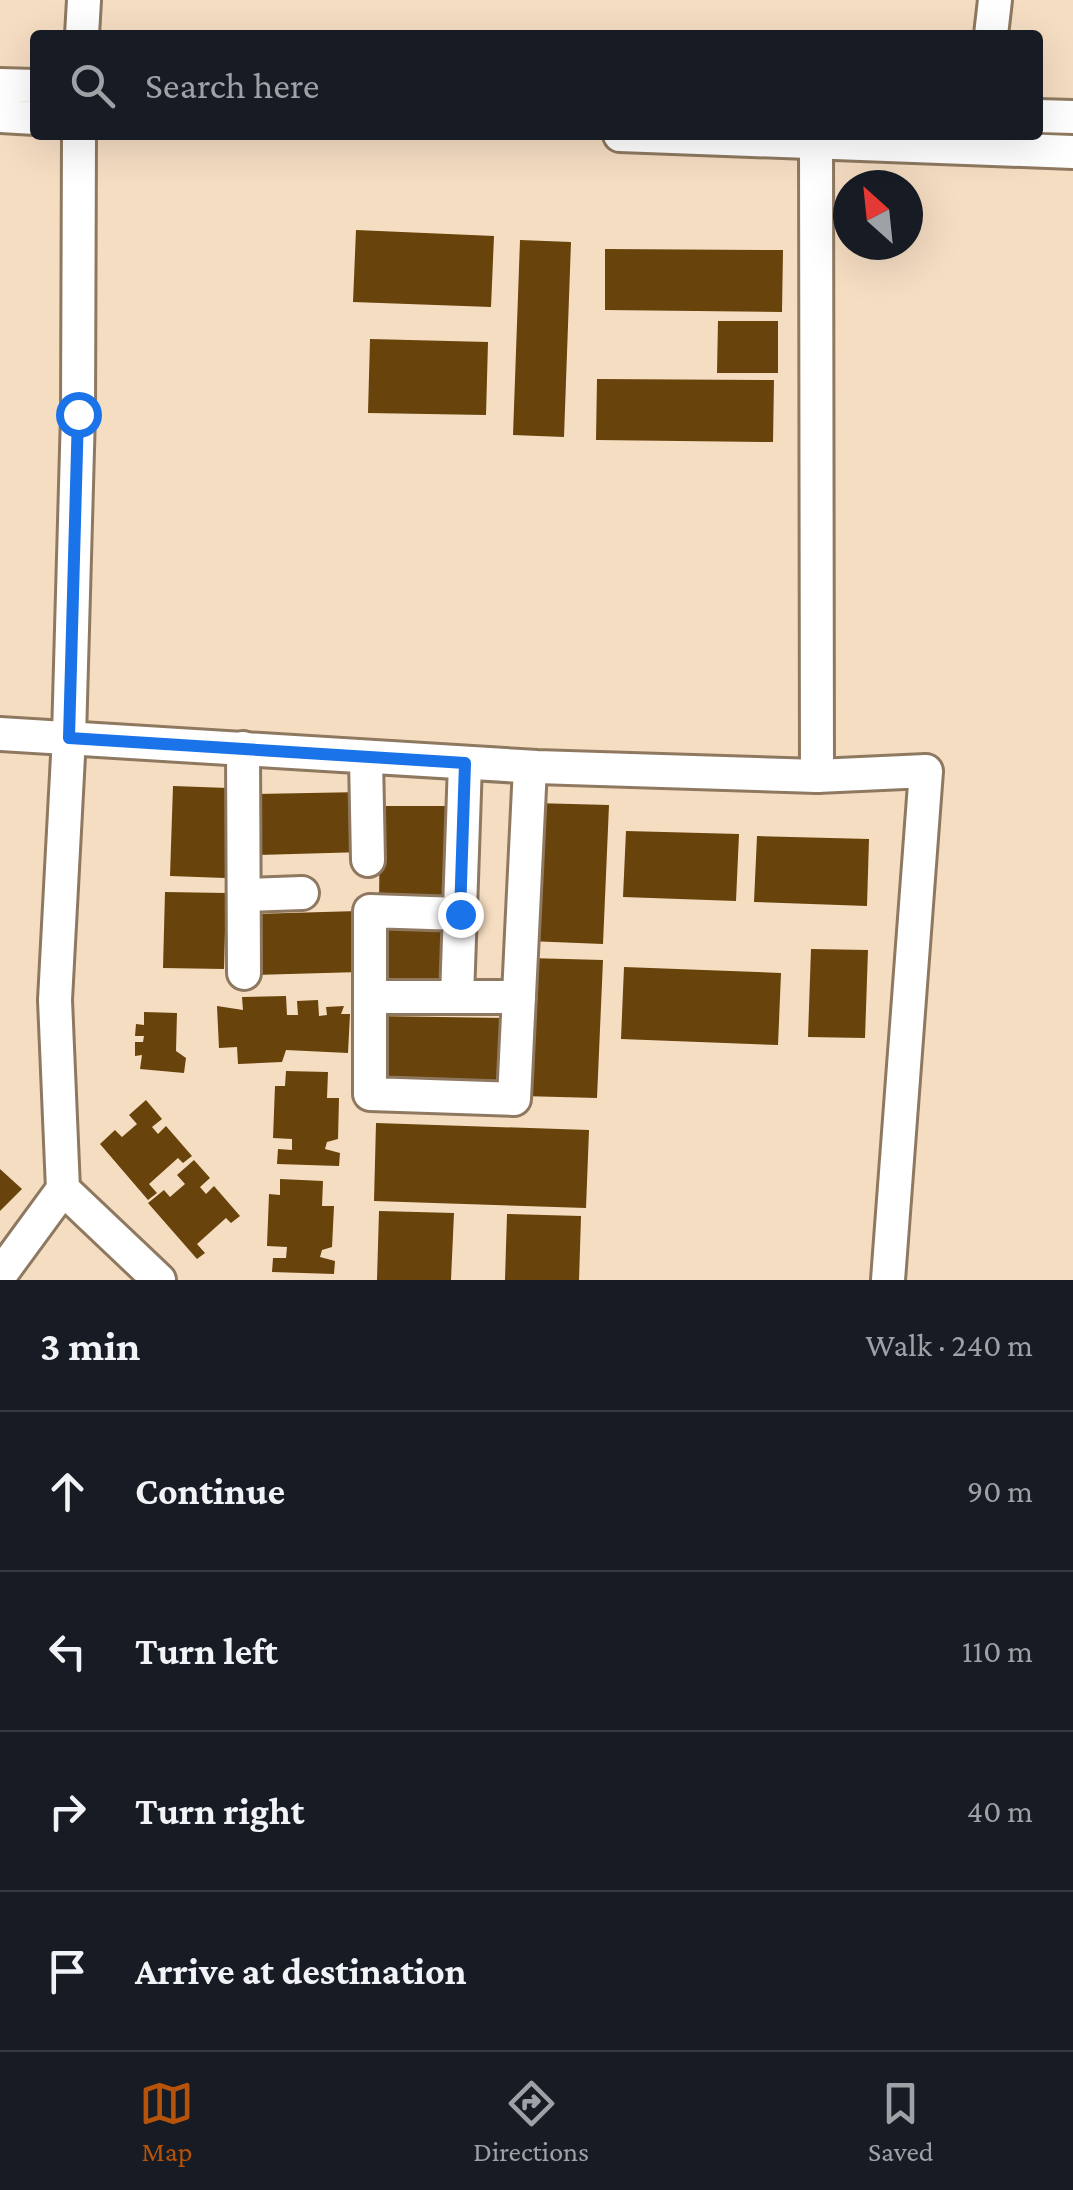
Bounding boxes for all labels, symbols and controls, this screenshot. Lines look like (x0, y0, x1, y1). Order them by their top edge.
search box (30, 30, 1043, 140)
icon: search (65, 58, 120, 113)
text: Search here (145, 64, 319, 106)
north arrow (833, 170, 923, 260)
route start (56, 392, 102, 438)
route end (438, 892, 484, 938)
text: 3 min (40, 1322, 140, 1369)
text: Walk · 240 m (865, 1327, 1033, 1363)
icon: ahead (40, 1464, 95, 1519)
text: Continue (135, 1470, 285, 1512)
text: 90 m (967, 1473, 1033, 1509)
icon: left (40, 1624, 95, 1679)
text: Turn left (135, 1630, 278, 1672)
text: 110 m (962, 1633, 1033, 1669)
icon: right (40, 1784, 95, 1839)
text: Turn right (135, 1790, 304, 1832)
text: 40 m (967, 1793, 1033, 1829)
icon: arrive (40, 1944, 95, 1999)
text: Arrive at destination (135, 1950, 467, 1992)
tab: Map (139, 2076, 194, 2167)
tab: Directions (473, 2076, 589, 2167)
tab: Saved (868, 2076, 934, 2167)

